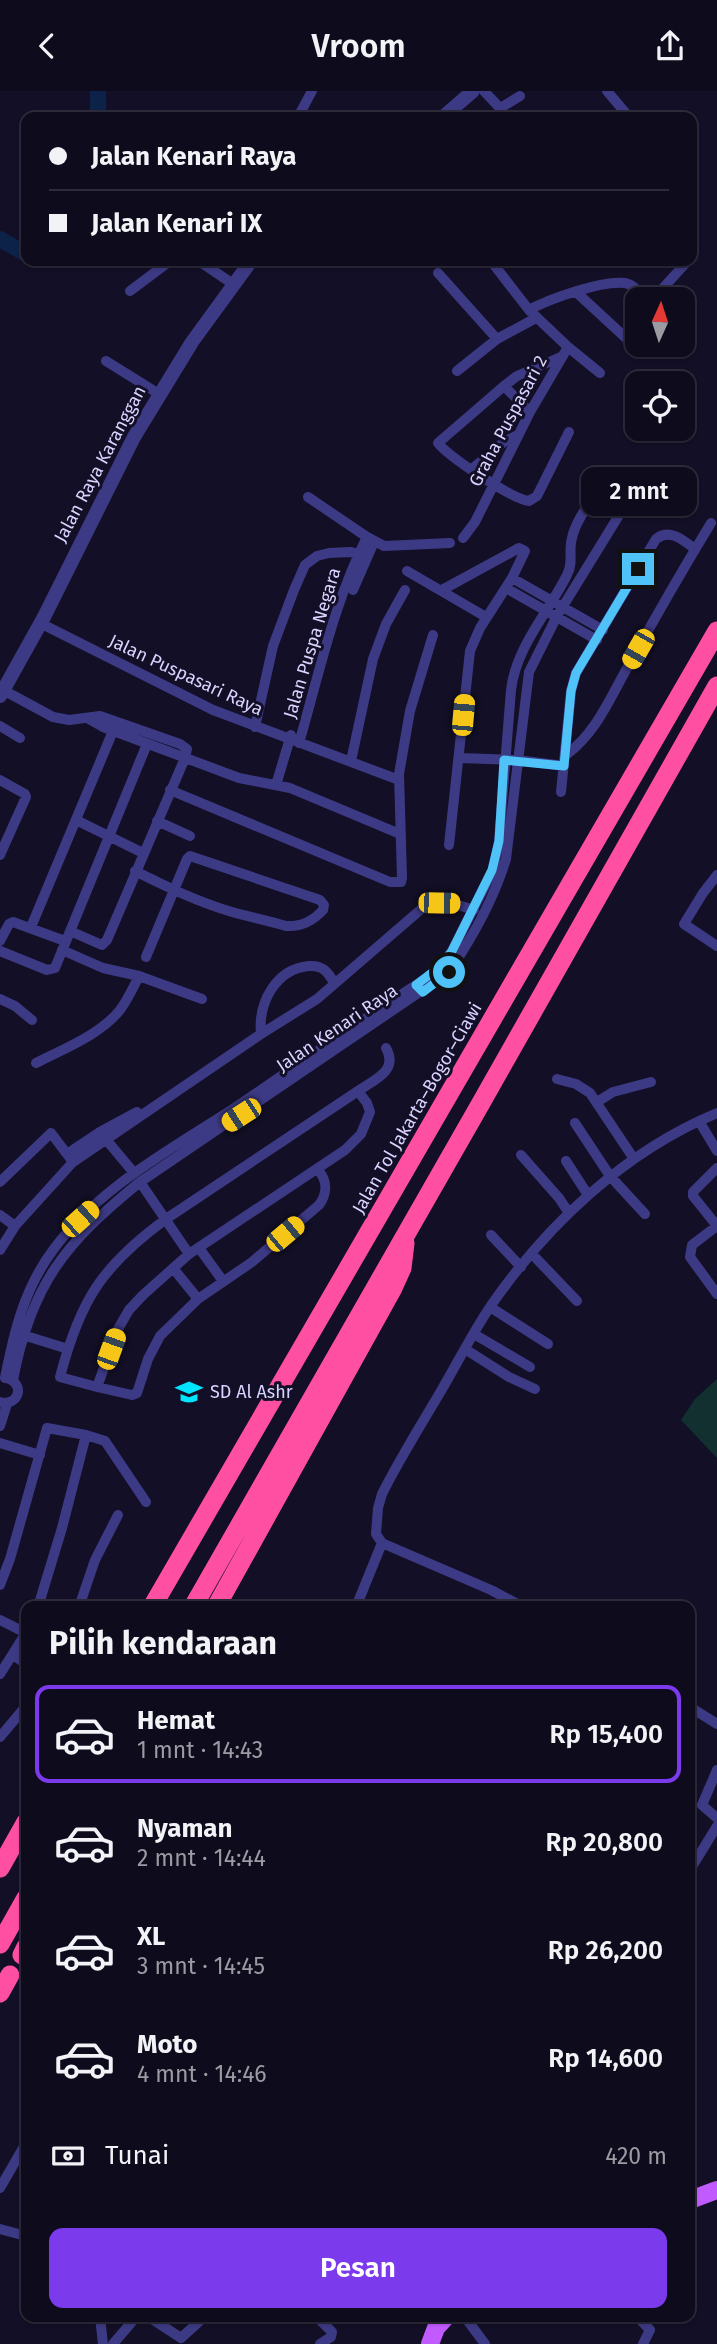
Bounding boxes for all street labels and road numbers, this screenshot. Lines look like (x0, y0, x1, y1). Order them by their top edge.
street label: Graha Puspasari 2 (464, 352, 552, 490)
street label: Jalan Raya Karanggan (49, 382, 151, 546)
street label: Jalan Puspa Negara (279, 565, 345, 721)
street label: Jalan Puspasari Raya (105, 630, 267, 720)
street label: Jalan Kenari Raya (272, 979, 402, 1077)
street label: Jalan Tol Jakarta–Bogor–Ciawi (347, 998, 487, 1218)

